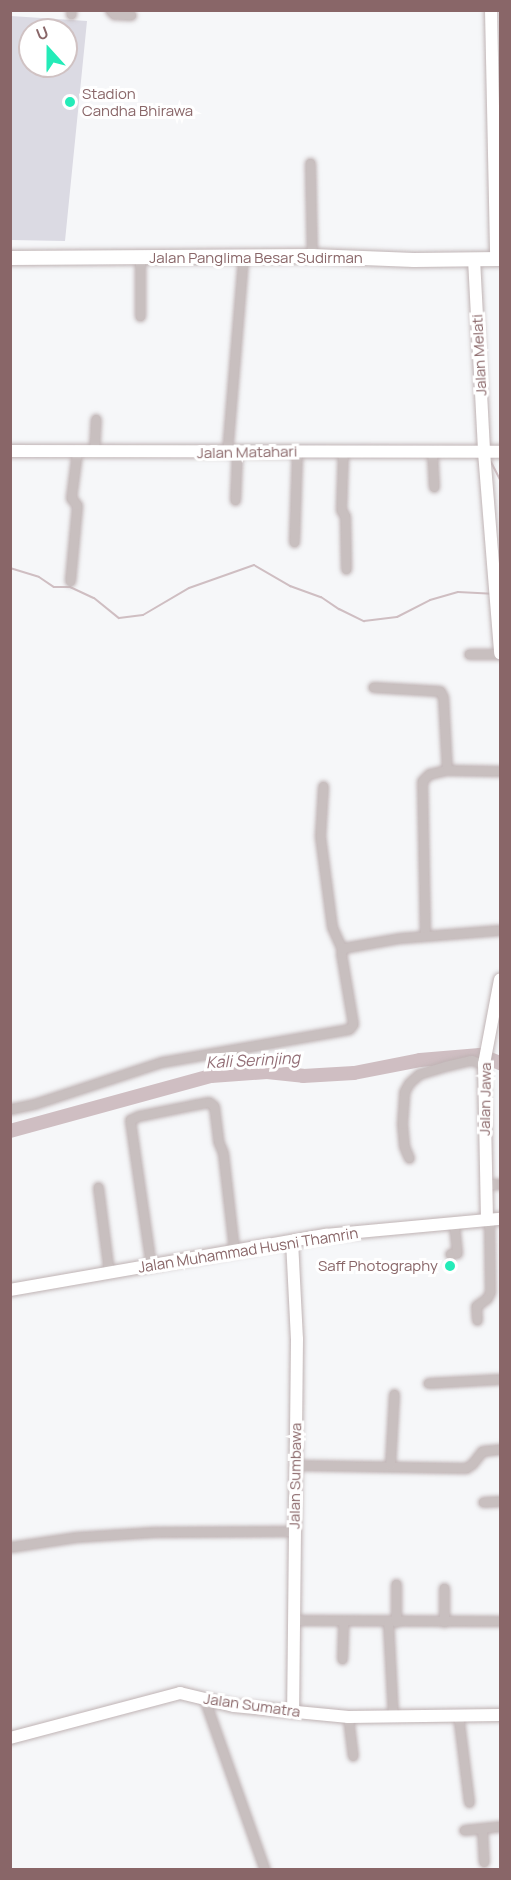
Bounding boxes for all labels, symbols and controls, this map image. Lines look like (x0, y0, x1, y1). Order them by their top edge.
north arrow (18, 18, 78, 78)
text: U (33, 21, 52, 45)
place label: Stadion Candha Bhirawa (82, 84, 193, 119)
marker: Stadion Candha Bhirawa (63, 95, 77, 109)
street label: Jalan Panglima Besar Sudirman (149, 249, 363, 267)
street label: Jalan Melati (468, 314, 490, 396)
street label: Jalan Matahari (197, 442, 297, 462)
water label: Kali Serinjing (206, 1048, 300, 1072)
street label: Jalan Jawa (475, 1062, 495, 1136)
street label: Jalan Muhammad Husni Thamrin (137, 1224, 359, 1276)
place label: Saff Photography (318, 1257, 438, 1275)
marker: Saff Photography (443, 1259, 457, 1273)
street label: Jalan Sumbawa (285, 1423, 305, 1529)
street label: Jalan Sumatra (202, 1689, 302, 1721)

